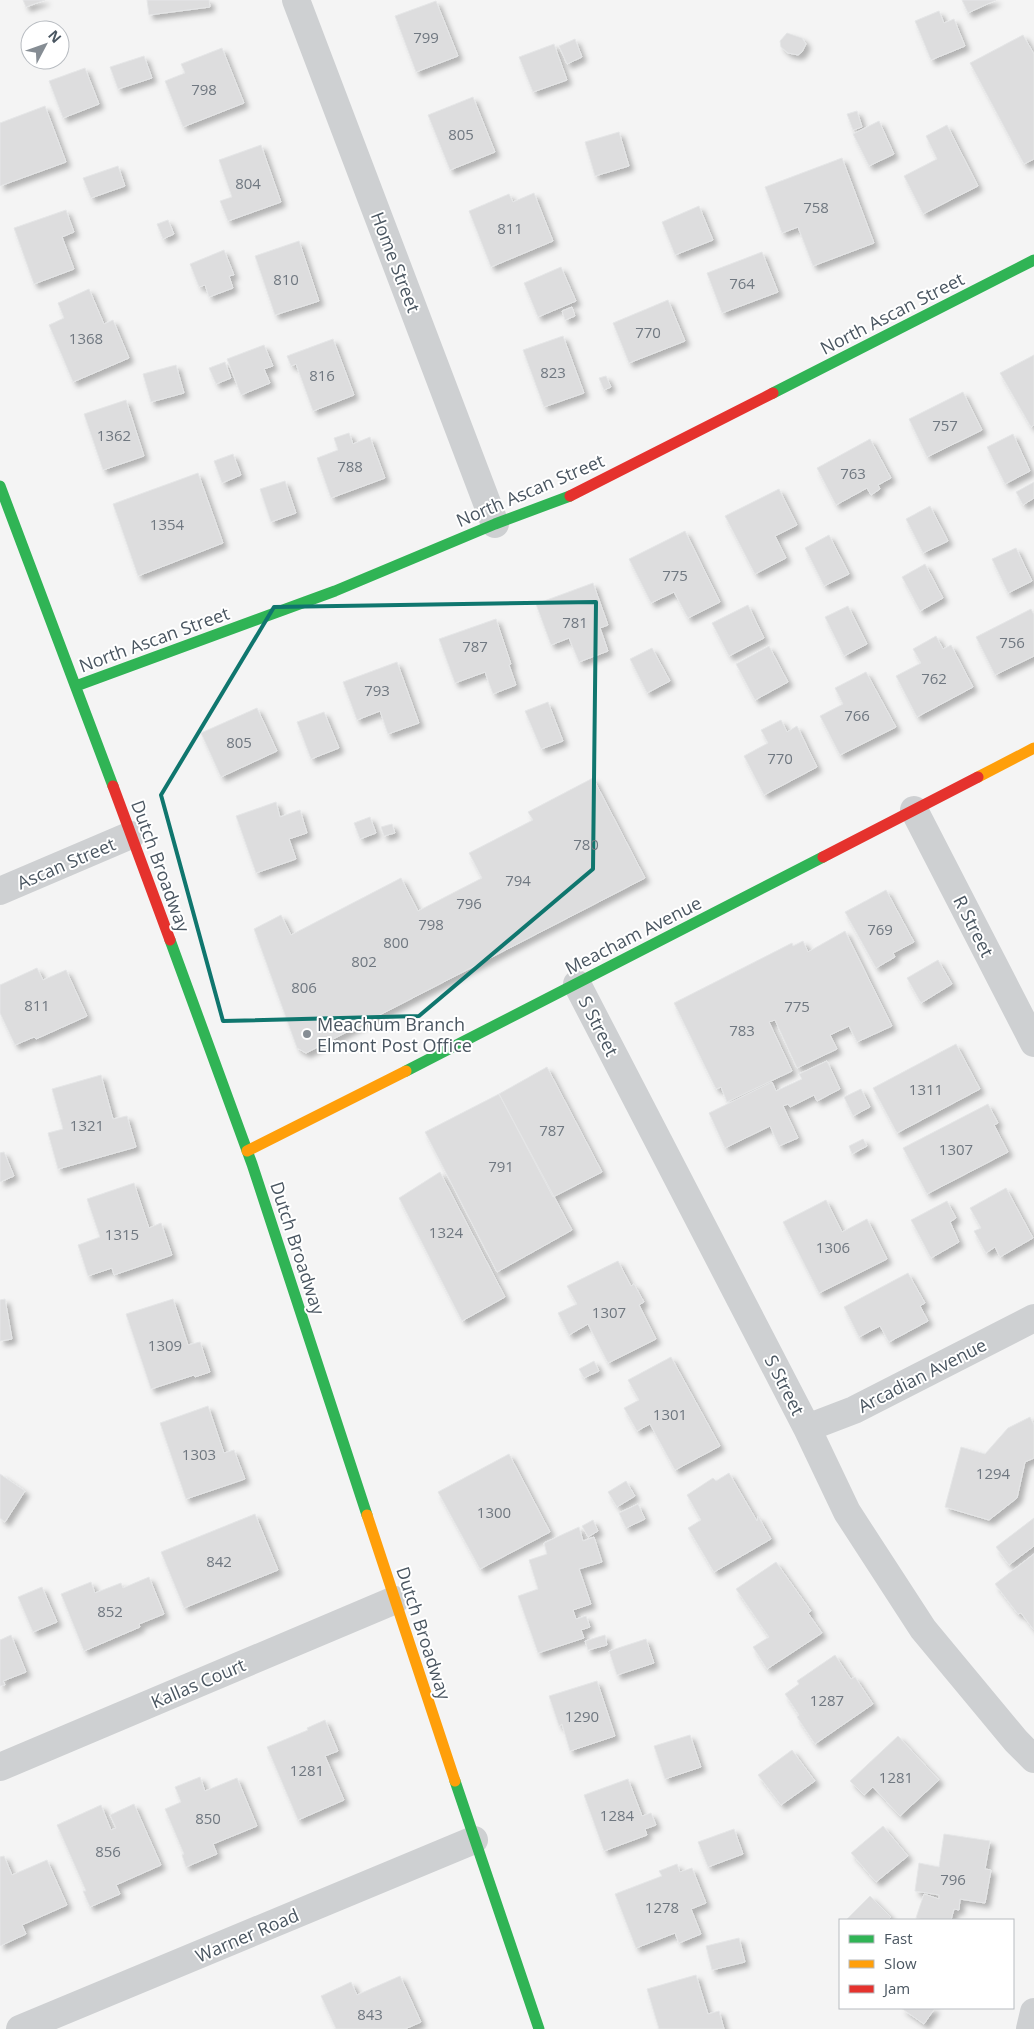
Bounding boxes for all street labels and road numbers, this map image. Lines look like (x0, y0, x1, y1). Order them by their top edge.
street label: Home Street (366, 208, 426, 316)
street label: North Ascan Street (816, 266, 968, 360)
street label: North Ascan Street (452, 448, 608, 532)
street label: North Ascan Street (75, 601, 233, 677)
street label: Dutch Broadway (126, 797, 196, 936)
street label: Ascan Street (13, 832, 119, 894)
street label: Meacham Avenue (561, 890, 705, 980)
street label: R Street (948, 891, 1000, 961)
street label: S Street (574, 992, 624, 1060)
street label: Dutch Broadway (265, 1178, 331, 1319)
street label: Arcadian Avenue (854, 1332, 990, 1418)
street label: S Street (760, 1351, 810, 1419)
street label: Dutch Broadway (391, 1563, 457, 1704)
street label: Kallas Court (147, 1652, 249, 1714)
street label: Warner Road (192, 1902, 302, 1968)

